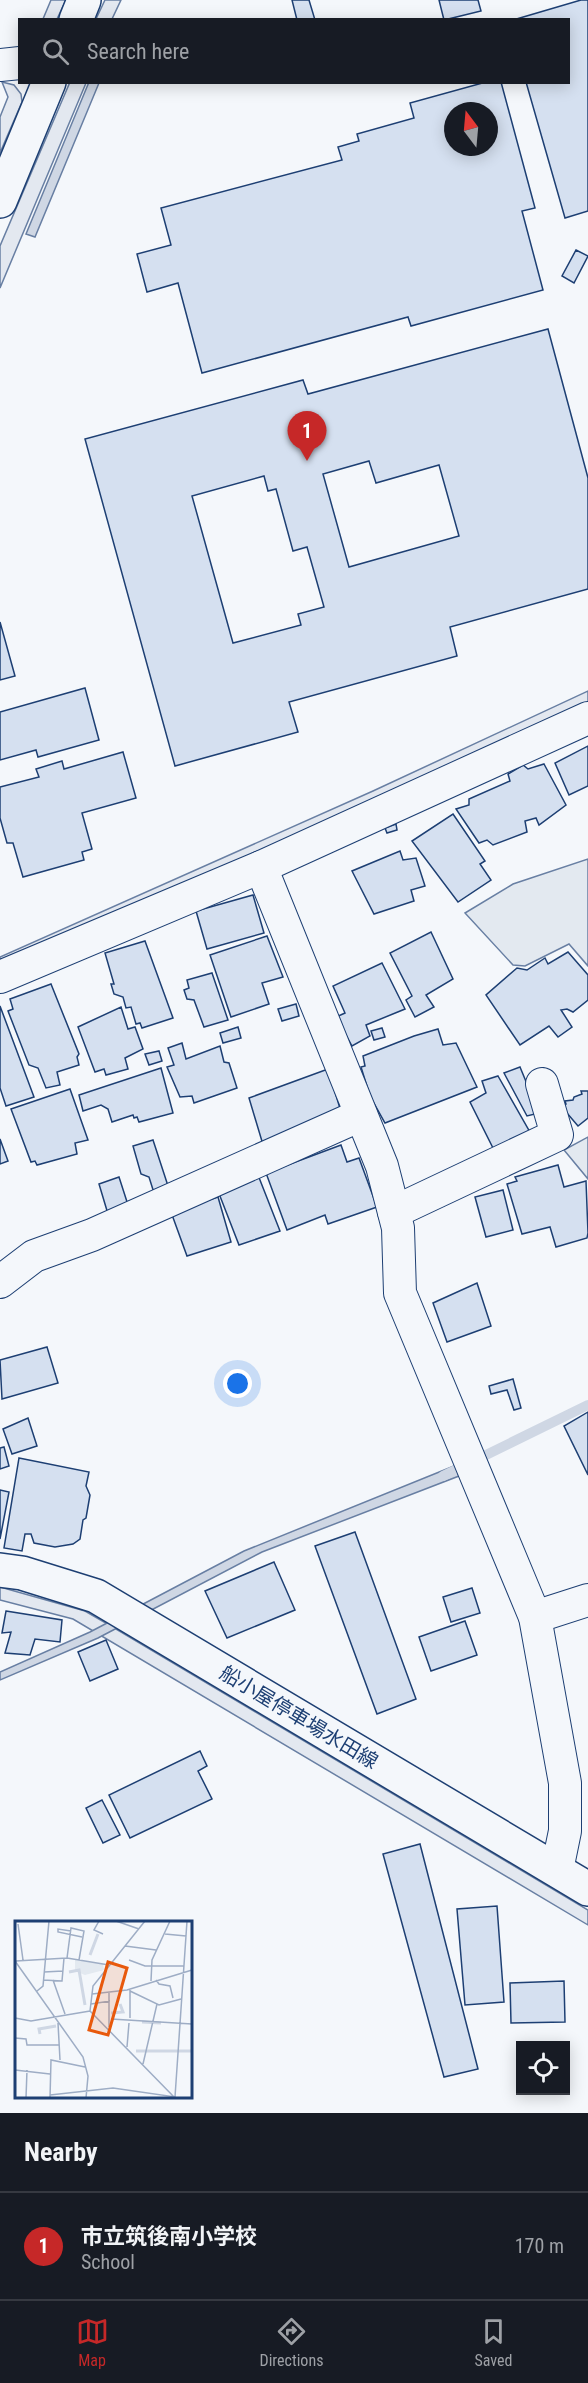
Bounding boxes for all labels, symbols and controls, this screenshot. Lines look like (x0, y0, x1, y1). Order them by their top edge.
search box (18, 18, 570, 84)
icon: search (39, 35, 72, 68)
text: Search here (87, 39, 189, 64)
north arrow (444, 102, 498, 156)
pin: 1 (288, 412, 326, 461)
your location (223, 1369, 252, 1398)
street label: 船小屋停車場水田線 (216, 1660, 382, 1774)
inset map (15, 1921, 192, 2098)
map controls (516, 2041, 570, 2095)
button: locate (516, 2041, 570, 2095)
text: Nearby (24, 2137, 98, 2167)
text: 市立筑後南小学校 (81, 2224, 257, 2249)
text: 1 (38, 2234, 49, 2258)
text: 170 m (515, 2234, 564, 2258)
text: School (81, 2250, 135, 2274)
tab: Map (76, 2315, 109, 2370)
tab: Directions (260, 2315, 323, 2370)
tab: Saved (474, 2315, 512, 2370)

